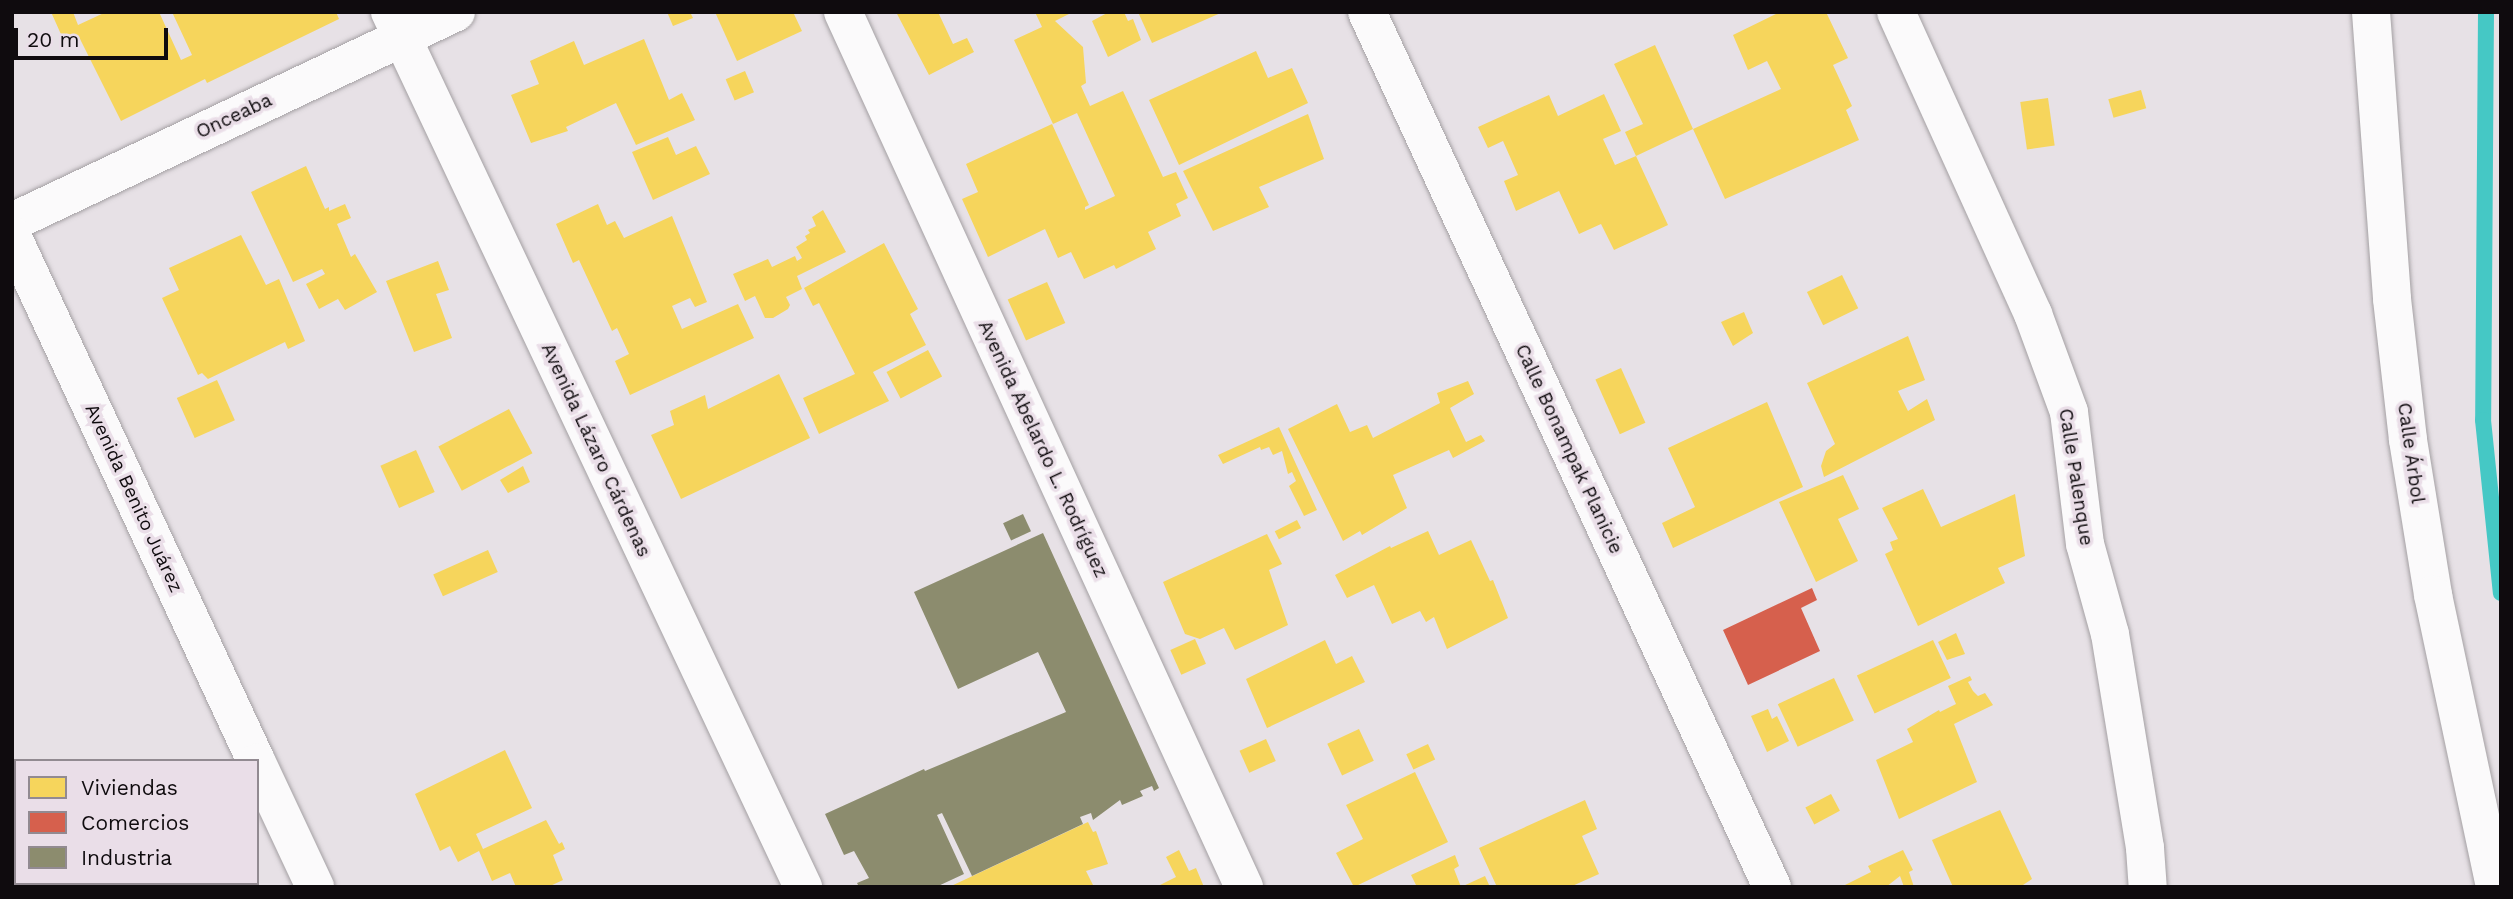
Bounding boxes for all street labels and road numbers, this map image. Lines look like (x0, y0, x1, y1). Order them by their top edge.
street label: Onceaba (193, 89, 275, 143)
street label: Avenida Abelardo L. Rodríguez (973, 316, 1113, 582)
street label: Avenida Lázaro Cárdenas (536, 339, 656, 561)
street label: Calle Bonampak Planicie (1510, 340, 1628, 558)
street label: Avenida Benito Juárez (80, 400, 188, 596)
street label: Calle Árbol (2393, 401, 2429, 505)
street label: Calle Palenque (2054, 407, 2098, 547)

